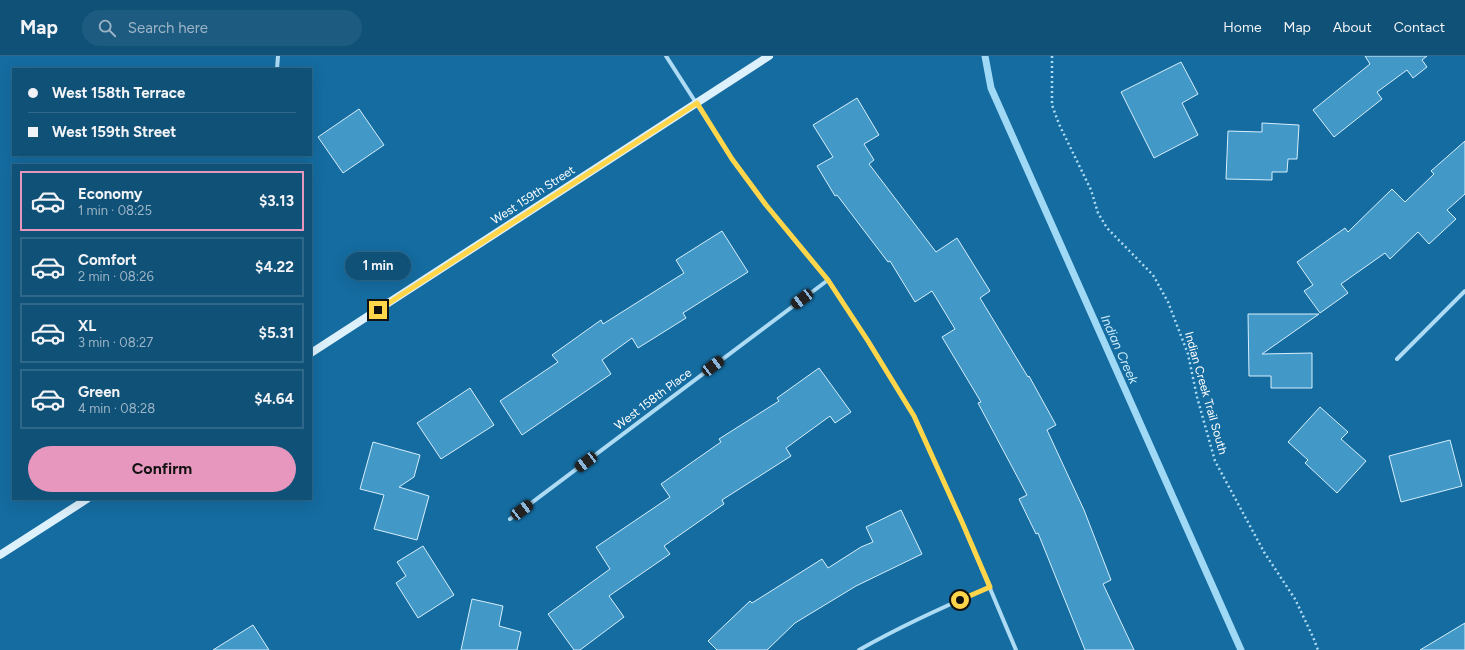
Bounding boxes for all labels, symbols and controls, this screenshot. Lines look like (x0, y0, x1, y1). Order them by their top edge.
search box (82, 10, 362, 46)
text: Map (20, 16, 58, 39)
icon: search (96, 17, 118, 39)
text: Search here (128, 19, 208, 37)
text: Home (1223, 19, 1262, 36)
text: Map (1284, 19, 1311, 36)
text: About (1333, 19, 1372, 36)
text: Contact (1394, 19, 1445, 36)
text: West 158th Terrace (52, 84, 185, 102)
text: West 159th Street (52, 123, 176, 141)
street label: West 159th Street (488, 162, 578, 227)
icon: car (30, 183, 66, 219)
text: Economy (78, 185, 143, 203)
text: $3.13 (259, 192, 294, 210)
text: 1 min · 08:25 (78, 203, 152, 218)
icon: car (30, 249, 66, 285)
text: Comfort (78, 251, 137, 269)
callout: 1 min (345, 252, 411, 280)
text: $4.22 (255, 258, 294, 276)
text: 1 min (363, 258, 393, 273)
text: 2 min · 08:26 (78, 269, 154, 284)
car (789, 287, 815, 311)
route end (369, 301, 387, 319)
water label: Indian Creek (1098, 312, 1142, 387)
icon: car (30, 315, 66, 351)
text: XL (78, 317, 96, 335)
text: $5.31 (259, 324, 294, 342)
street label: Indian Creek Trail South (1182, 330, 1230, 456)
text: 3 min · 08:27 (78, 335, 153, 350)
car (700, 354, 726, 378)
street label: West 158th Place (612, 365, 695, 433)
icon: car (30, 381, 66, 417)
text: Green (78, 383, 120, 401)
text: $4.64 (254, 390, 294, 408)
text: 4 min · 08:28 (78, 401, 155, 416)
button: Confirm (28, 446, 296, 492)
car (573, 450, 599, 474)
car (509, 498, 535, 522)
route start (951, 591, 969, 609)

